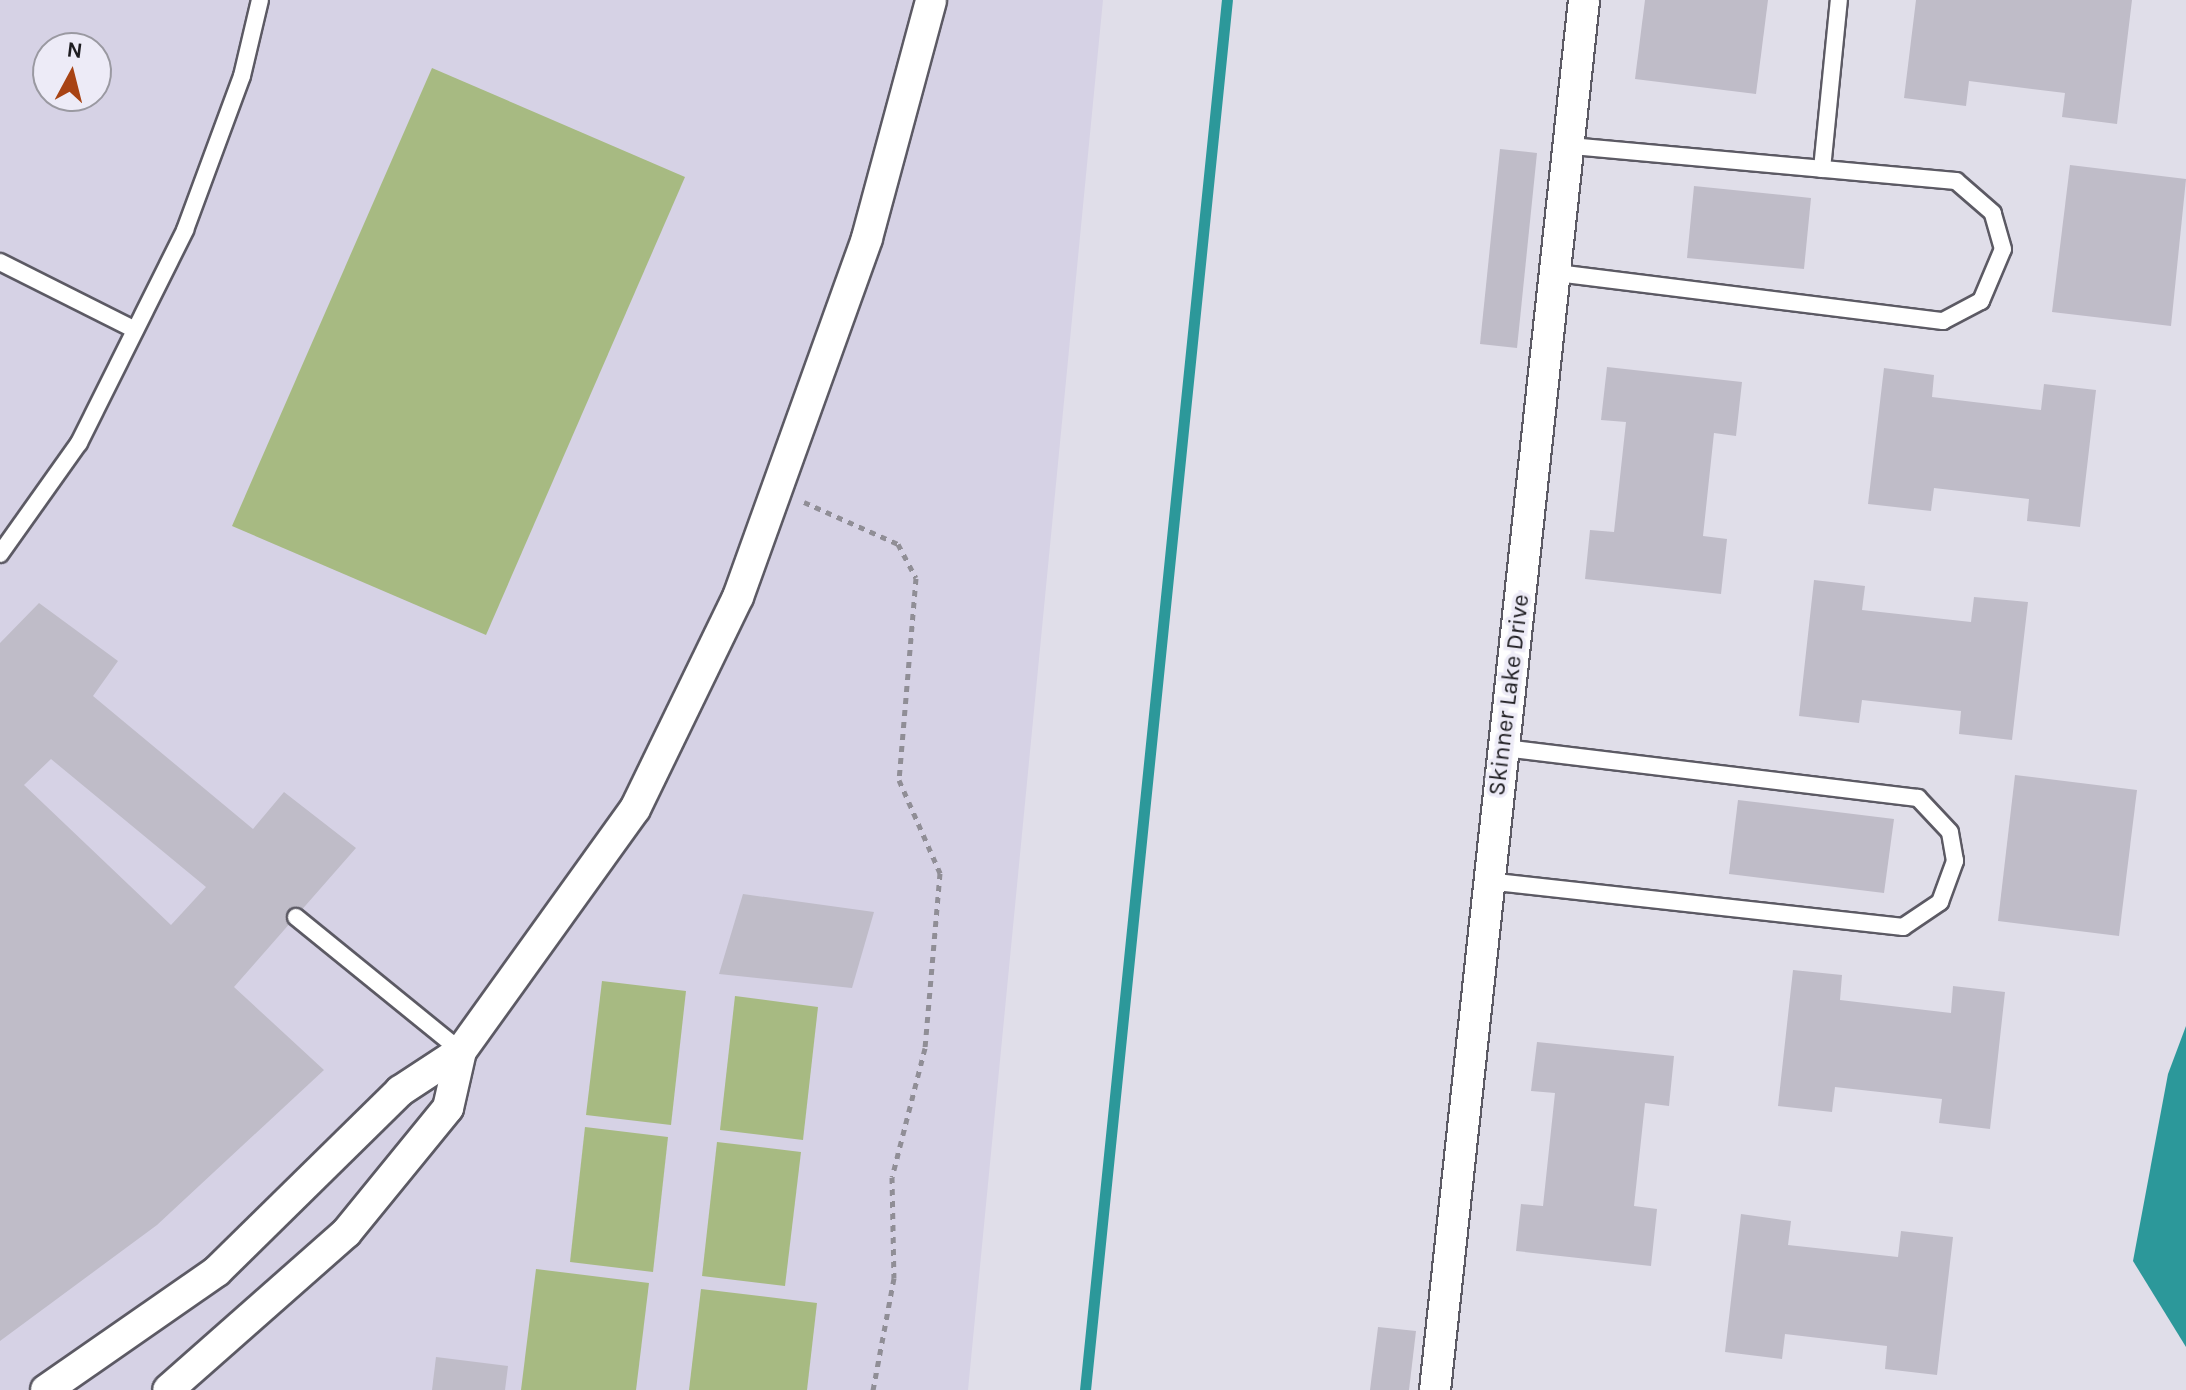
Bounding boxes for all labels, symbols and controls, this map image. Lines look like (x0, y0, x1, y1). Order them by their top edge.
north arrow (32, 32, 112, 112)
text: N (65, 36, 84, 64)
street label: Skinner Lake Drive (1482, 593, 1536, 797)

